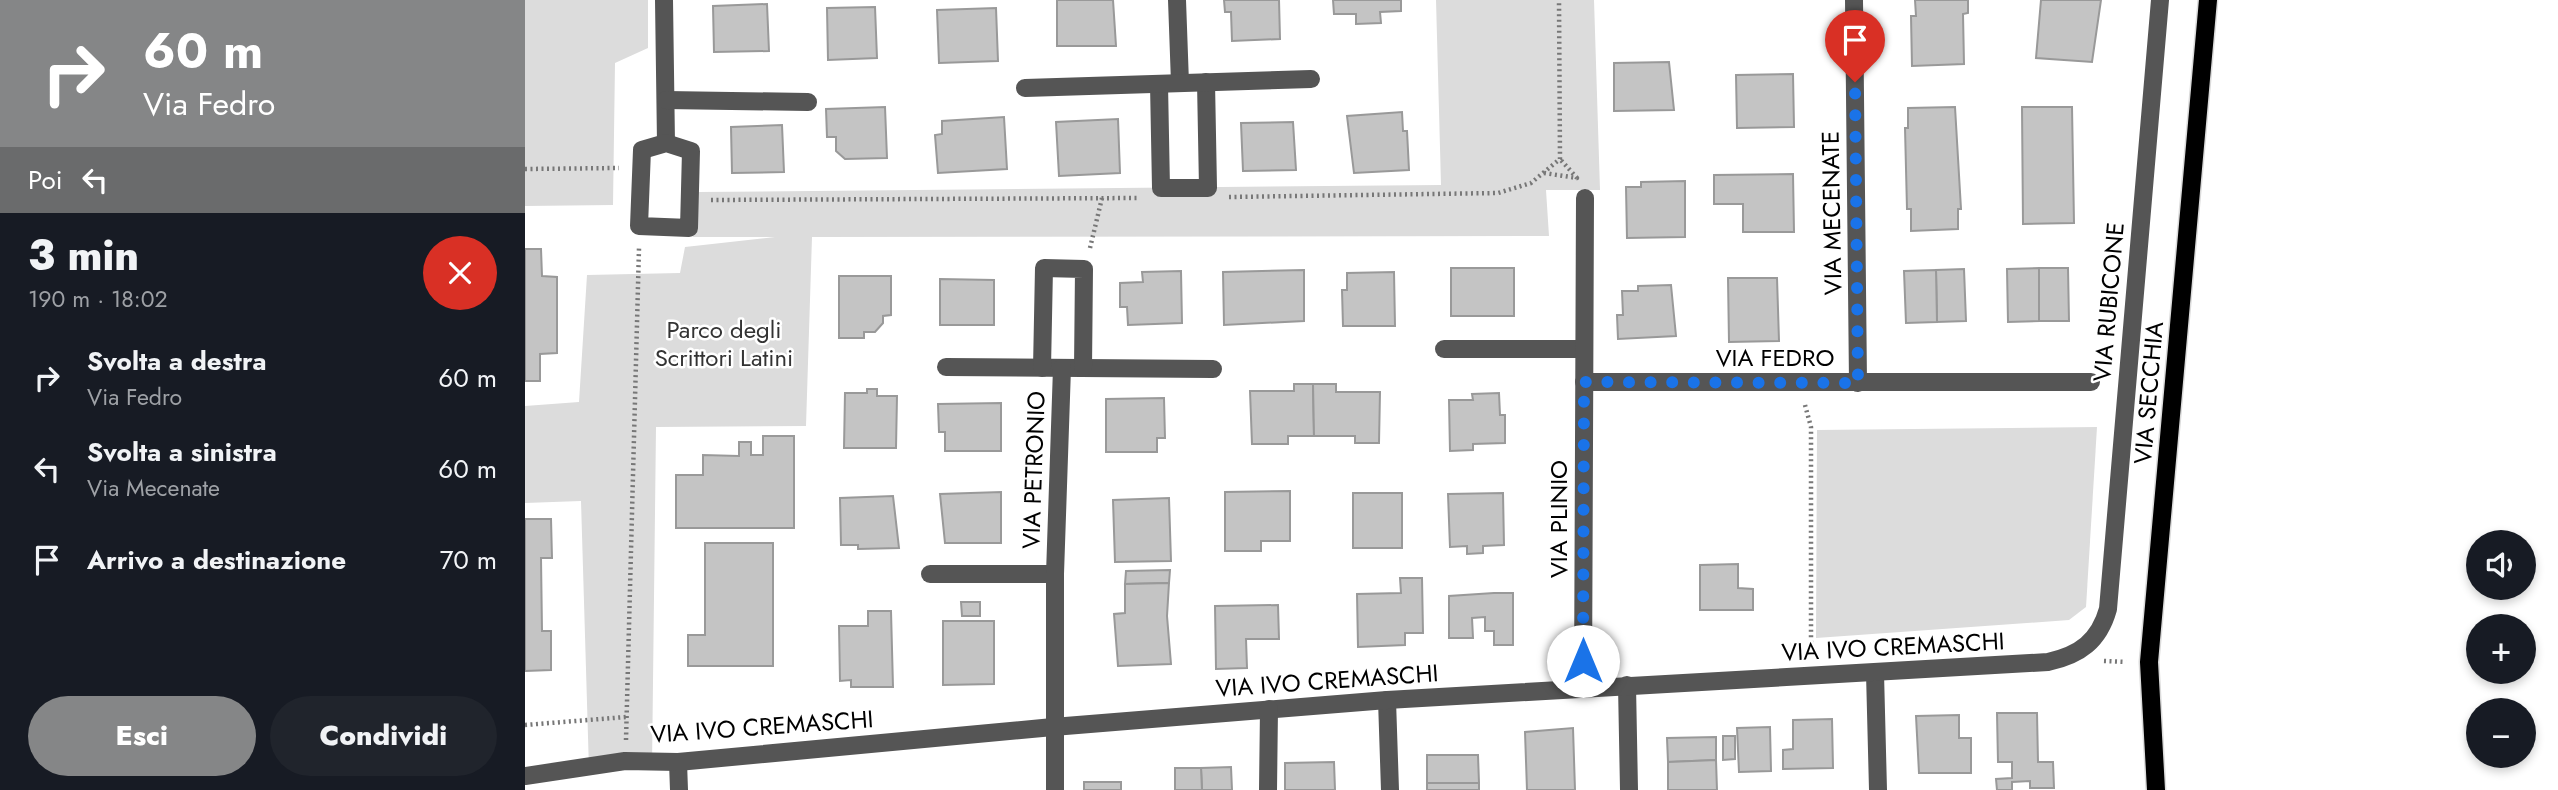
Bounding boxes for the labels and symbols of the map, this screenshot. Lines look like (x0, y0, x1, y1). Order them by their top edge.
pin (1825, 10, 1885, 82)
street label: VIA MECENATE (1813, 131, 1850, 295)
street label: VIA RUBICONE (2084, 221, 2133, 383)
park label: Parco degli Scrittori Latini (655, 312, 793, 375)
street label: VIA SECCHIA (2125, 320, 2172, 466)
street label: VIA FEDRO (1716, 340, 1834, 375)
street label: VIA PETRONIO (1013, 390, 1054, 550)
street label: VIA PLINIO (1541, 460, 1576, 578)
street label: VIA IVO CREMASCHI (1781, 623, 2005, 670)
position arrow (1546, 624, 1620, 698)
street label: VIA IVO CREMASCHI (1214, 655, 1440, 706)
street label: VIA IVO CREMASCHI (649, 701, 875, 752)

